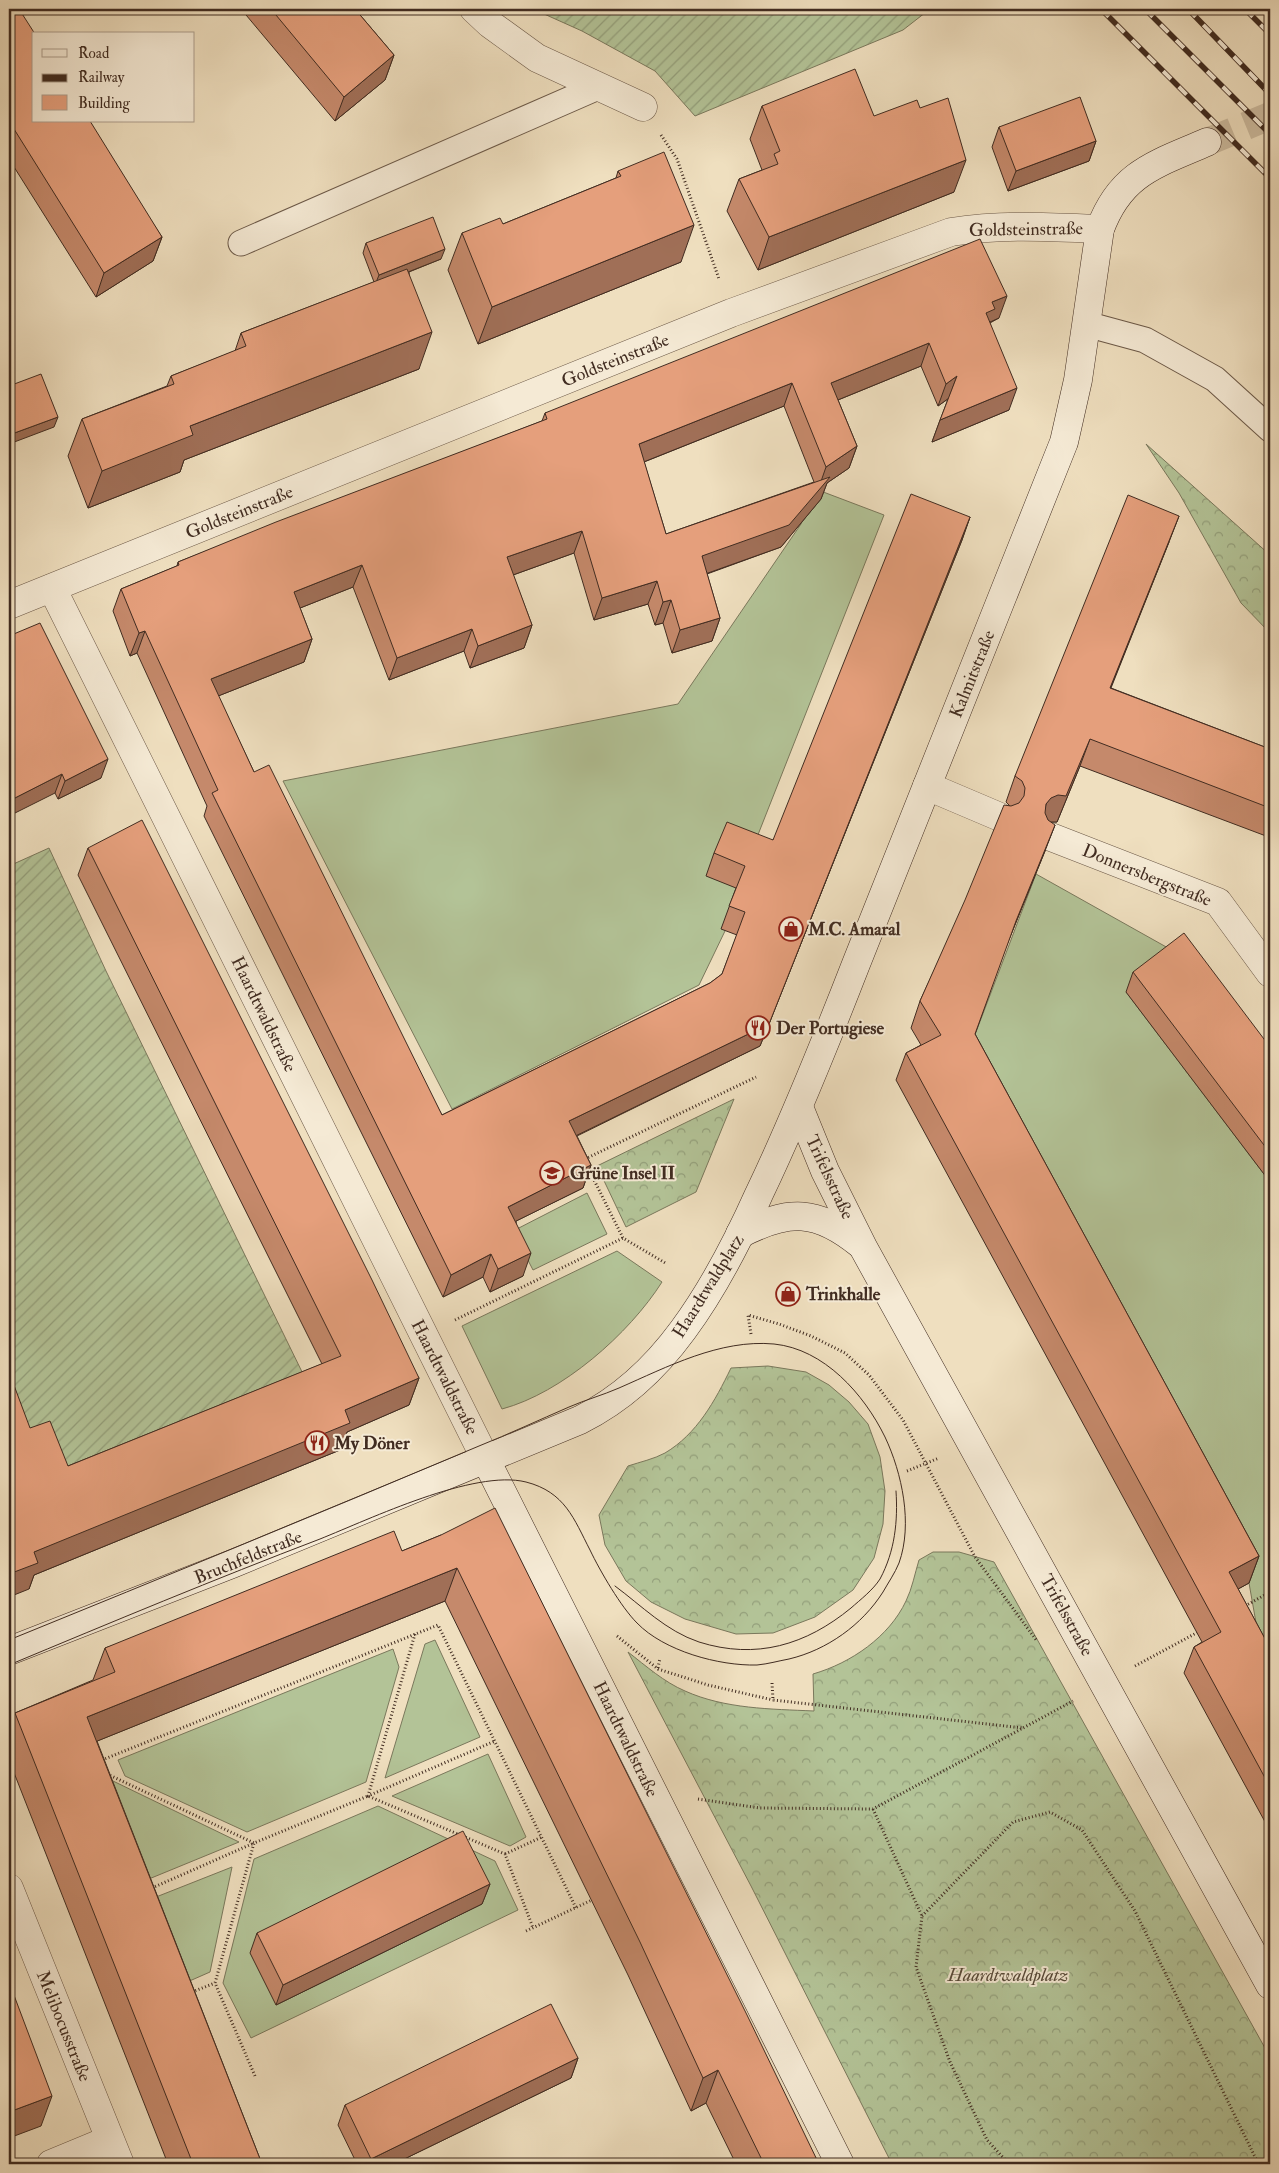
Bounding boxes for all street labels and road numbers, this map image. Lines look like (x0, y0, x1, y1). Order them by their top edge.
street label: Goldsteinstraße (969, 217, 1084, 242)
street label: Goldsteinstraße (558, 328, 673, 392)
street label: Goldsteinstraße (182, 480, 297, 544)
street label: Kalmitstraße (944, 627, 1001, 721)
street label: Donnersbergstraße (1079, 839, 1215, 912)
street label: Haardtwaldstraße (226, 953, 302, 1076)
street label: Trifelsstraße (800, 1131, 859, 1223)
street label: Haardtwaldplatz (667, 1230, 750, 1342)
street label: Haardtwaldstraße (406, 1316, 484, 1439)
street label: Bruchfeldstraße (191, 1525, 306, 1590)
street label: Trifelsstraße (1035, 1570, 1099, 1661)
street label: Haardtwaldstraße (588, 1678, 664, 1801)
street label: Melibocusstraße (31, 1967, 96, 2085)

